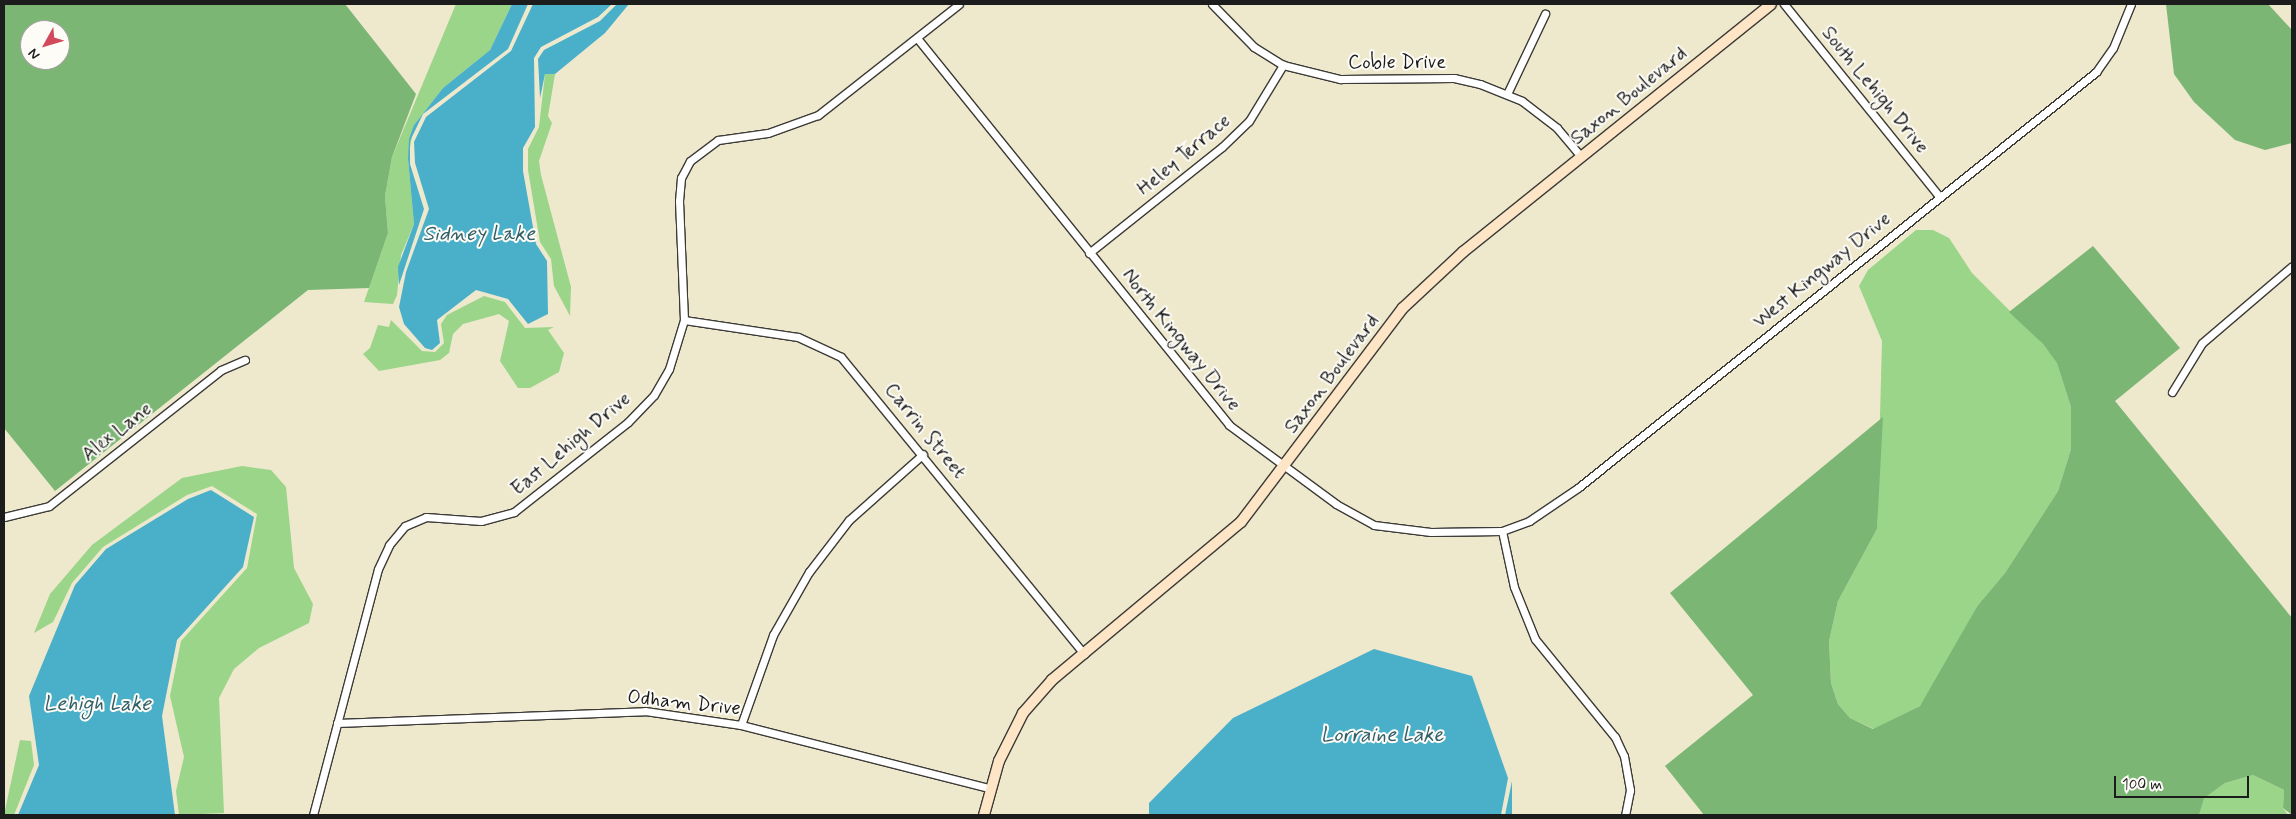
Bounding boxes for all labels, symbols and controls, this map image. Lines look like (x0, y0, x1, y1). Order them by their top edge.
north arrow (20, 20, 70, 70)
street label: South Lehigh Drive (1817, 22, 1933, 158)
street label: Saxon Boulevard (1567, 43, 1691, 149)
text: N (24, 45, 44, 63)
street label: Coble Drive (1348, 50, 1446, 74)
street label: Heley Terrace (1133, 109, 1235, 201)
street label: West Kingway Drive (1749, 207, 1895, 333)
water label: Sidney Lake (422, 221, 536, 247)
street label: North Kingway Drive (1117, 265, 1245, 415)
street label: Saxon Boulevard (1280, 311, 1384, 437)
street label: Carrin Street (878, 377, 972, 485)
street label: East Lehigh Drive (507, 387, 635, 501)
street label: Alex Lane (77, 397, 157, 467)
street label: Odham Drive (626, 685, 742, 721)
water label: Lehigh Lake (41, 691, 153, 717)
water label: Lorraine Lake (1319, 722, 1445, 748)
scale bar (2116, 766, 2251, 798)
text: 100 m (2122, 775, 2162, 795)

